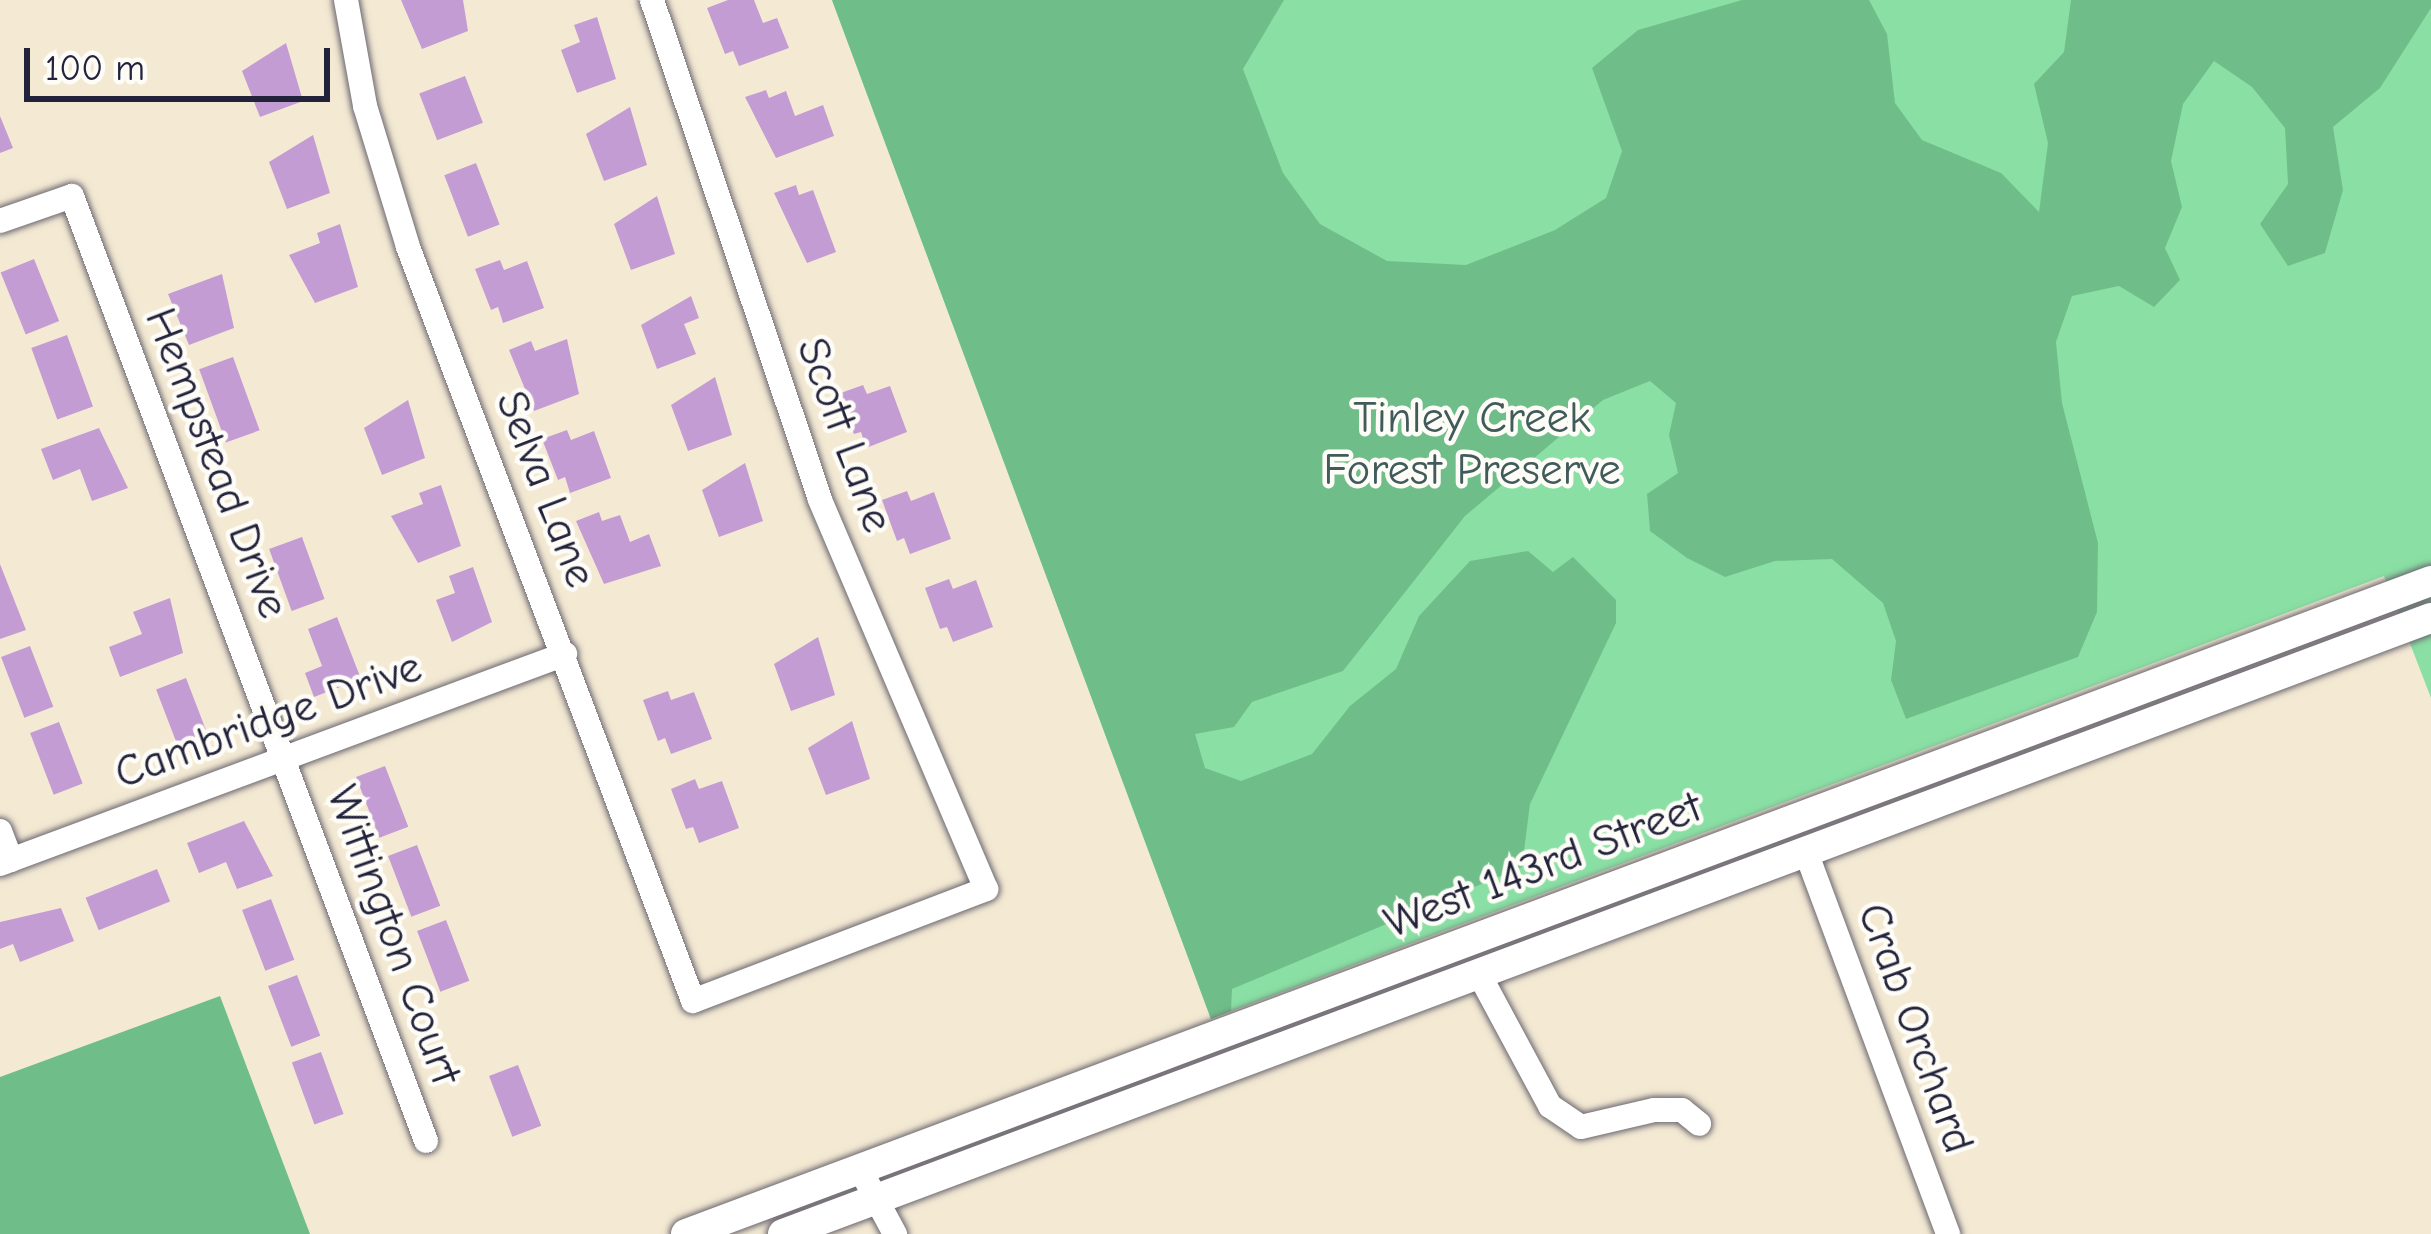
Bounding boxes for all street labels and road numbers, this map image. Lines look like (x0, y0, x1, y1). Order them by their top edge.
street label: Hempstead Drive (133, 300, 301, 626)
street label: Scott Lane (785, 330, 905, 540)
street label: Selva Lane (484, 383, 608, 595)
street label: Cambridge Drive (107, 640, 429, 800)
street label: Wittington Court (315, 778, 473, 1092)
street label: West 143rd Street (1377, 780, 1709, 950)
street label: Crab Orchard (1846, 896, 1986, 1160)

